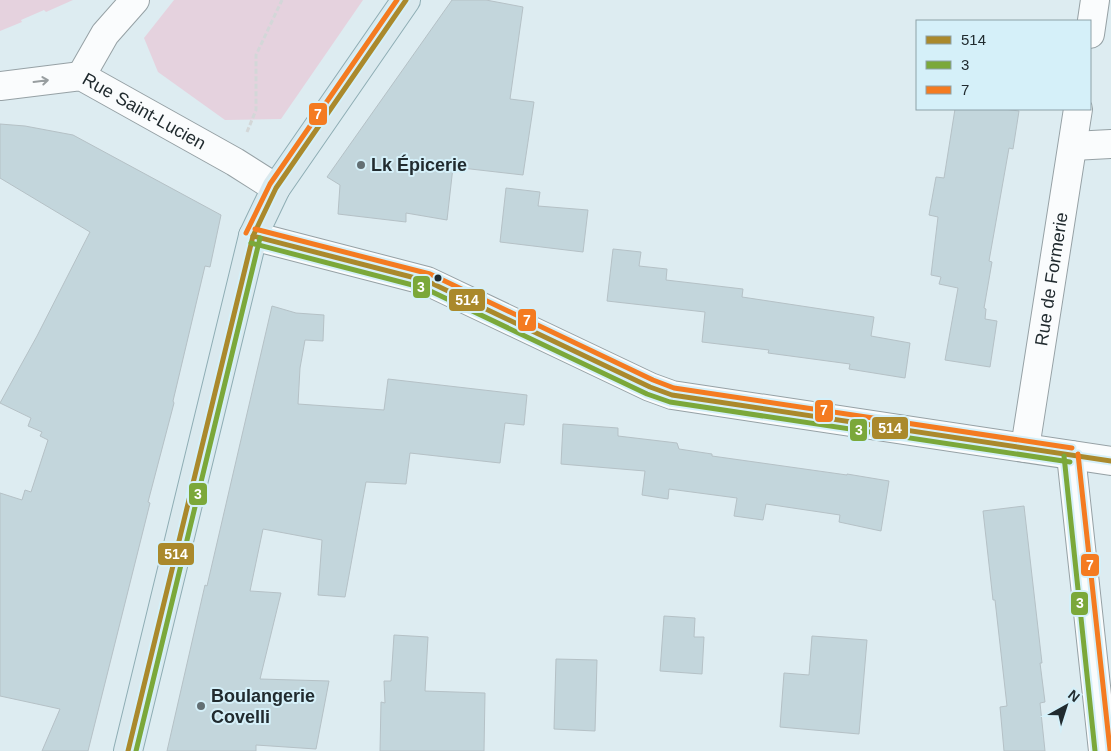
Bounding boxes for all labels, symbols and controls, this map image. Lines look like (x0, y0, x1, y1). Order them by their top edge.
legend (916, 20, 1091, 110)
text: 514 (961, 31, 986, 48)
text: 3 (961, 56, 969, 73)
street label: Rue Saint-Lucien (79, 69, 209, 154)
one-way arrow (32, 76, 48, 86)
text: 7 (961, 81, 969, 98)
line badge: 7 (308, 102, 328, 126)
text: 7 (314, 106, 322, 122)
place label: Lk Épicerie (371, 154, 467, 175)
marker: Lk Épicerie (355, 159, 367, 171)
street label: Rue de Formerie (1031, 211, 1072, 347)
unlabelled marker (433, 273, 443, 283)
line badge: 3 (412, 275, 431, 299)
text: 3 (417, 279, 425, 295)
line badge: 514 (448, 288, 486, 312)
text: 514 (455, 292, 479, 308)
line badge: 7 (517, 308, 537, 332)
text: 7 (523, 312, 531, 328)
line badge: 7 (814, 399, 834, 423)
text: 7 (820, 402, 828, 418)
line badge: 514 (871, 416, 909, 440)
line badge: 3 (849, 418, 868, 442)
text: 514 (878, 420, 902, 436)
text: 3 (855, 422, 863, 438)
line badge: 3 (188, 482, 208, 506)
text: 3 (194, 486, 202, 502)
line badge: 514 (157, 542, 195, 566)
text: 514 (164, 546, 188, 562)
line badge: 7 (1080, 553, 1100, 577)
text: 7 (1086, 557, 1094, 573)
line badge: 3 (1070, 591, 1089, 616)
text: 3 (1076, 595, 1084, 611)
north arrow (1041, 681, 1091, 731)
place label: Boulangerie Covelli (211, 686, 315, 727)
text: N (1065, 686, 1083, 705)
marker: Boulangerie Covelli (195, 700, 207, 712)

